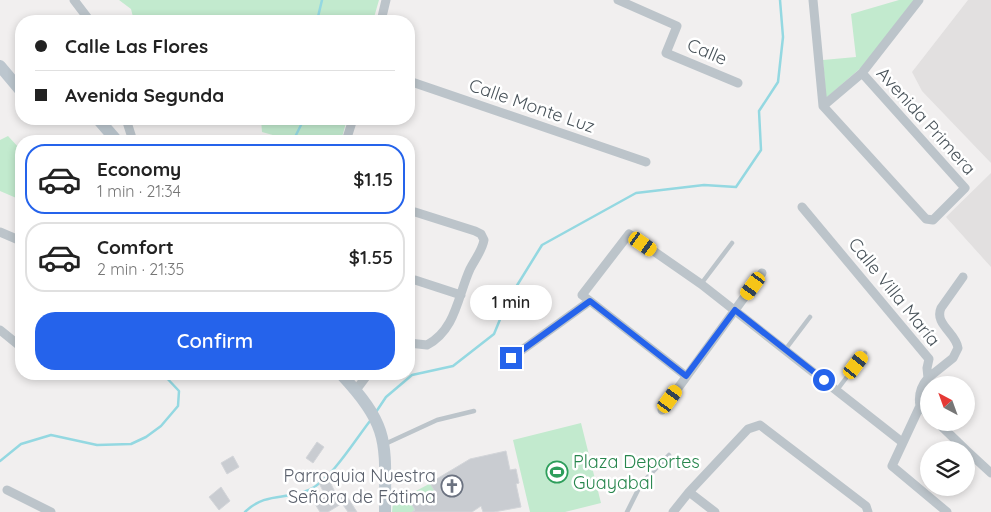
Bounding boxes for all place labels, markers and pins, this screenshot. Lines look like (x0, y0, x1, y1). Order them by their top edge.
place label: Plaza Deportes Guayabal (573, 450, 700, 494)
sports icon: Plaza Deportes Guayabal (545, 460, 569, 484)
place label: Parroquia Nuestra Señora de Fátima (284, 464, 436, 508)
church icon: Parroquia Nuestra Señora de Fátima (440, 474, 464, 498)

